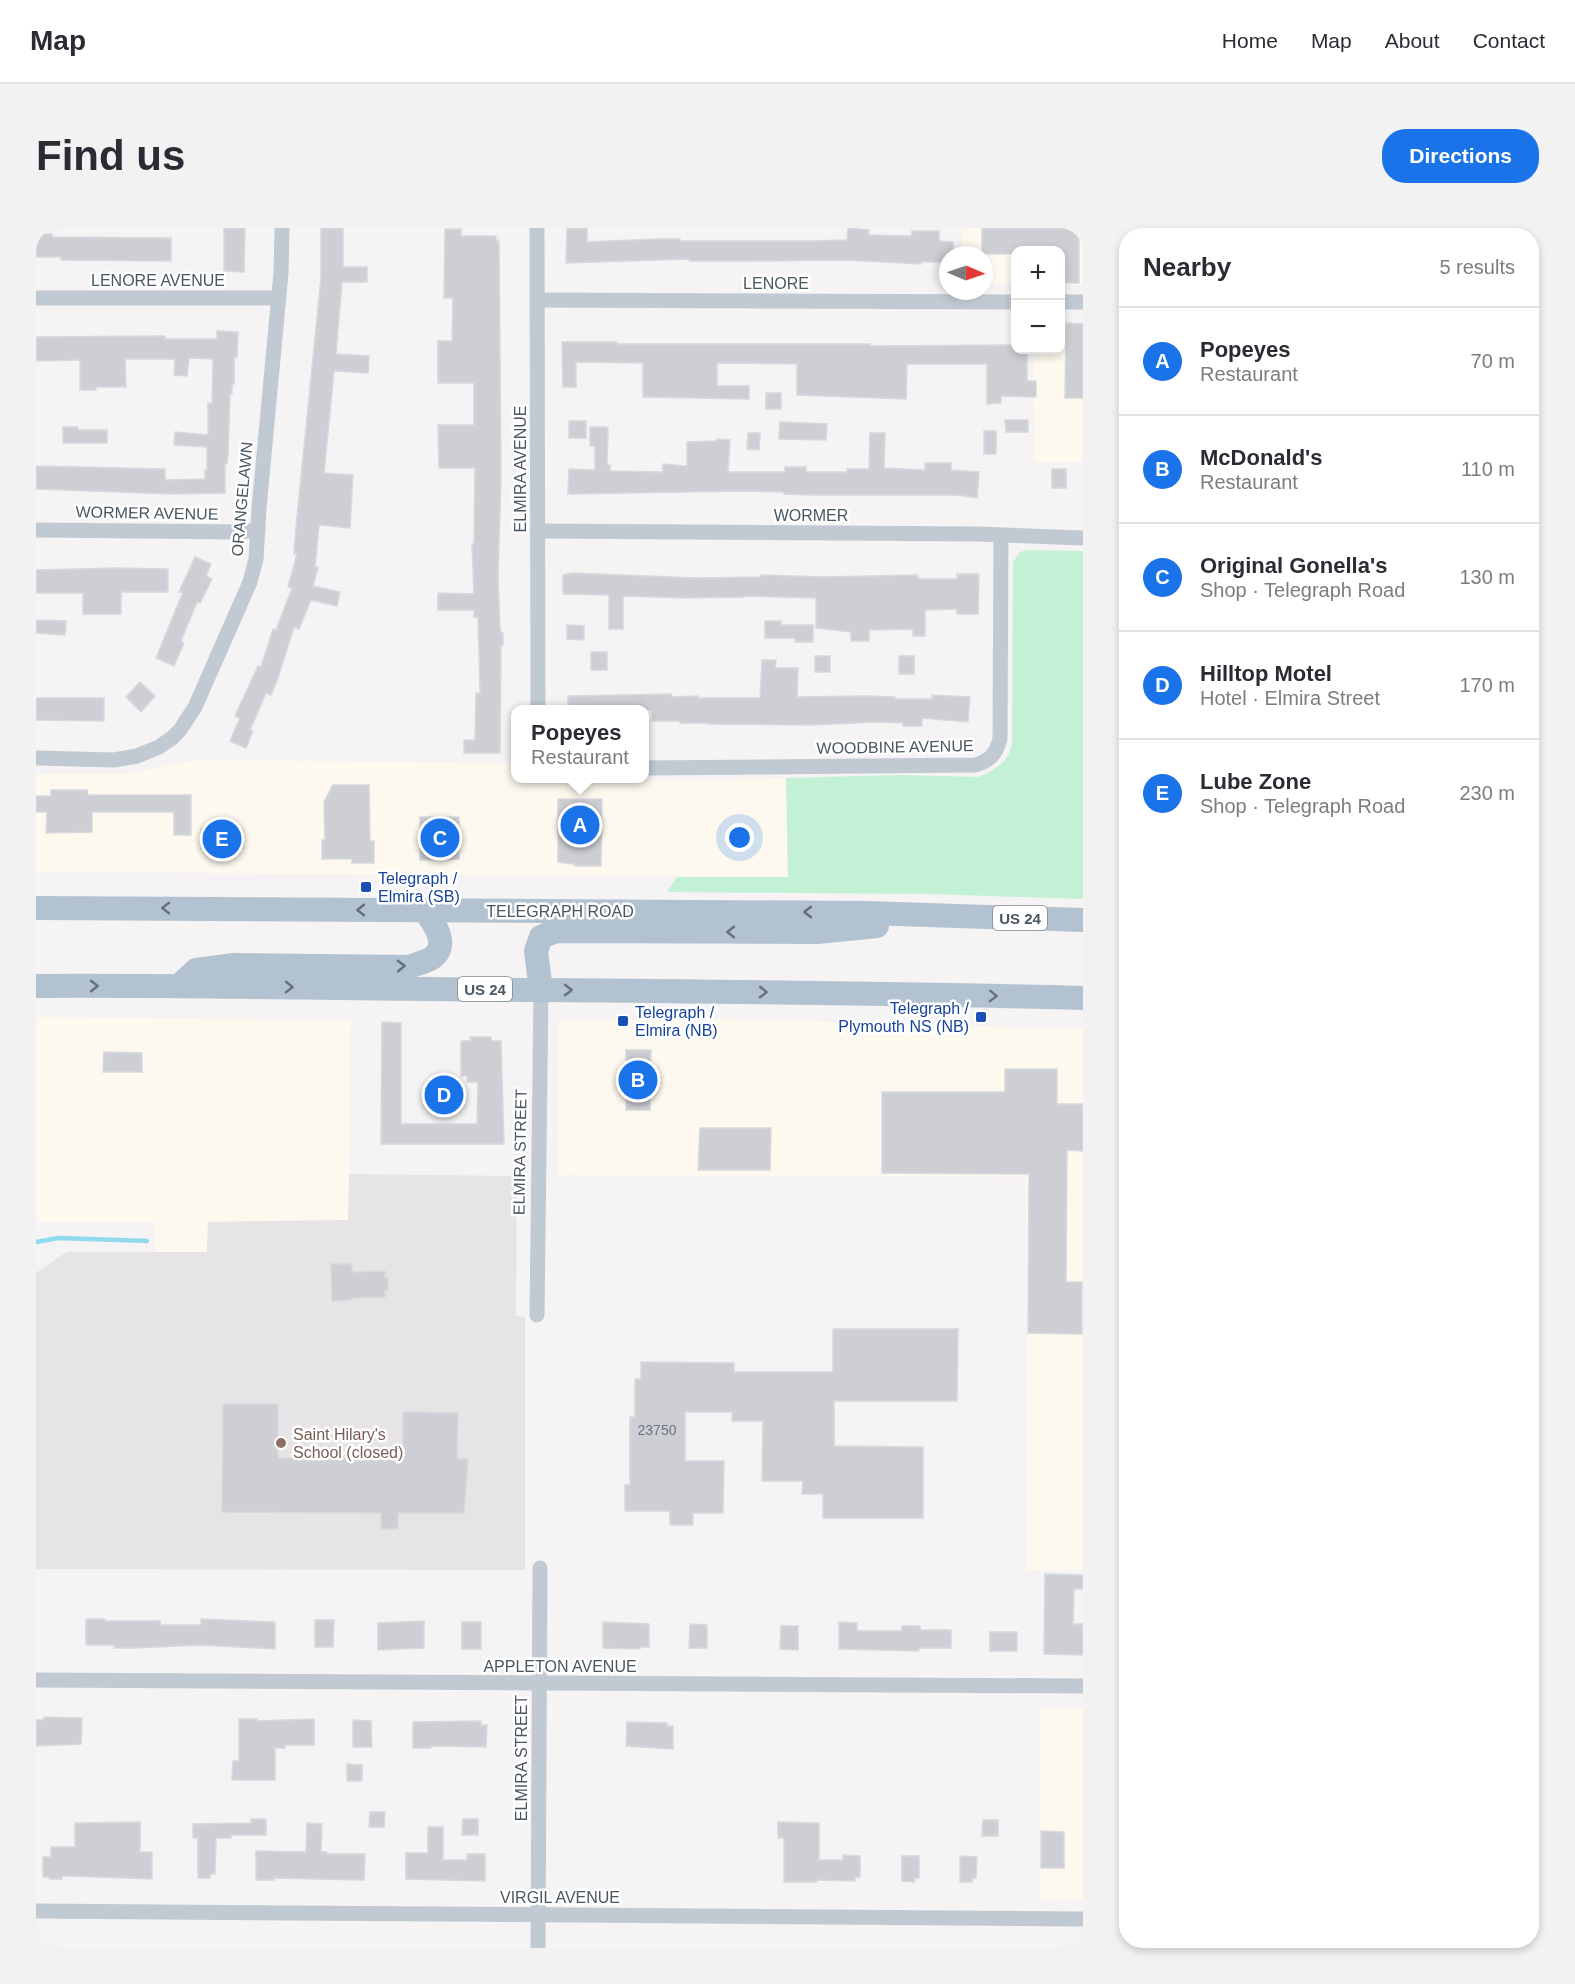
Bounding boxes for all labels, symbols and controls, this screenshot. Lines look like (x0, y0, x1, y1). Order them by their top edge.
text: Map (30, 25, 86, 56)
text: Home (1222, 29, 1278, 52)
text: Map (1311, 29, 1352, 52)
text: About (1385, 29, 1440, 52)
text: Contact (1473, 29, 1545, 52)
button: Directions (1382, 129, 1539, 183)
text: Find us (36, 132, 185, 179)
north arrow (939, 246, 993, 300)
map controls (1011, 246, 1065, 354)
button: + (1011, 246, 1065, 300)
text: Nearby (1143, 252, 1231, 282)
text: 5 results (1439, 256, 1515, 278)
street label: LENORE AVENUE (91, 272, 225, 289)
street label: LENORE (743, 275, 809, 292)
button: − (1011, 300, 1065, 354)
text: Popeyes (1200, 337, 1291, 362)
text: A (1155, 350, 1170, 372)
text: 70 m (1471, 350, 1515, 372)
text: Restaurant (1200, 363, 1298, 385)
street label: ELMIRA AVENUE (512, 406, 529, 532)
street label: ORANGELAWN (229, 441, 255, 557)
text: McDonald's (1200, 445, 1323, 470)
text: B (1155, 458, 1170, 480)
text: 110 m (1461, 458, 1515, 480)
text: Restaurant (1200, 471, 1298, 493)
street label: WORMER AVENUE (75, 503, 219, 523)
street label: WORMER (774, 507, 848, 524)
text: Original Gonella's (1200, 553, 1387, 578)
text: C (1155, 566, 1170, 588)
text: 130 m (1459, 566, 1515, 588)
text: Shop · Telegraph Road (1200, 579, 1405, 601)
text: Hilltop Motel (1200, 661, 1332, 686)
text: D (1155, 674, 1170, 696)
text: 170 m (1459, 674, 1515, 696)
text: Hotel · Elmira Street (1200, 687, 1380, 709)
popup (511, 705, 649, 783)
text: Popeyes (531, 720, 622, 745)
street label: WOODBINE AVENUE (816, 737, 974, 757)
text: Restaurant (531, 746, 629, 768)
text: Lube Zone (1200, 769, 1311, 794)
text: E (1156, 782, 1169, 804)
text: 230 m (1459, 782, 1515, 804)
text: Shop · Telegraph Road (1200, 795, 1405, 817)
pin: A (560, 802, 600, 848)
pin: E (202, 816, 242, 862)
pin: C (420, 816, 460, 860)
your location (725, 823, 754, 852)
place label: Telegraph / Elmira (SB) (378, 870, 460, 905)
marker: Telegraph / Elmira (SB) (359, 880, 373, 894)
one-way arrow (162, 902, 171, 915)
street label: TELEGRAPH ROAD (486, 903, 634, 920)
one-way arrow (357, 904, 366, 916)
one-way arrow (804, 906, 813, 918)
road number: US 24 (993, 906, 1047, 930)
one-way arrow (727, 926, 736, 938)
one-way arrow (396, 960, 405, 972)
road number: US 24 (458, 977, 512, 1001)
one-way arrow (90, 979, 99, 992)
one-way arrow (285, 981, 294, 993)
one-way arrow (564, 984, 573, 996)
one-way arrow (759, 986, 768, 998)
one-way arrow (988, 989, 997, 1002)
place label: Telegraph / Plymouth NS (NB) (838, 1000, 970, 1035)
place label: Telegraph / Elmira (NB) (635, 1004, 718, 1039)
marker: Telegraph / Plymouth NS (NB) (974, 1010, 988, 1024)
marker: Telegraph / Elmira (NB) (616, 1014, 630, 1028)
pin: B (618, 1058, 658, 1102)
pin: D (424, 1072, 464, 1118)
street label: ELMIRA STREET (510, 1089, 530, 1215)
house number: 23750 (638, 1422, 677, 1438)
place label: Saint Hilary's School (closed) (293, 1426, 403, 1461)
marker: Saint Hilary's School (closed) (274, 1436, 288, 1450)
street label: APPLETON AVENUE (483, 1658, 637, 1675)
street label: ELMIRA STREET (513, 1695, 530, 1821)
street label: VIRGIL AVENUE (500, 1889, 620, 1906)

